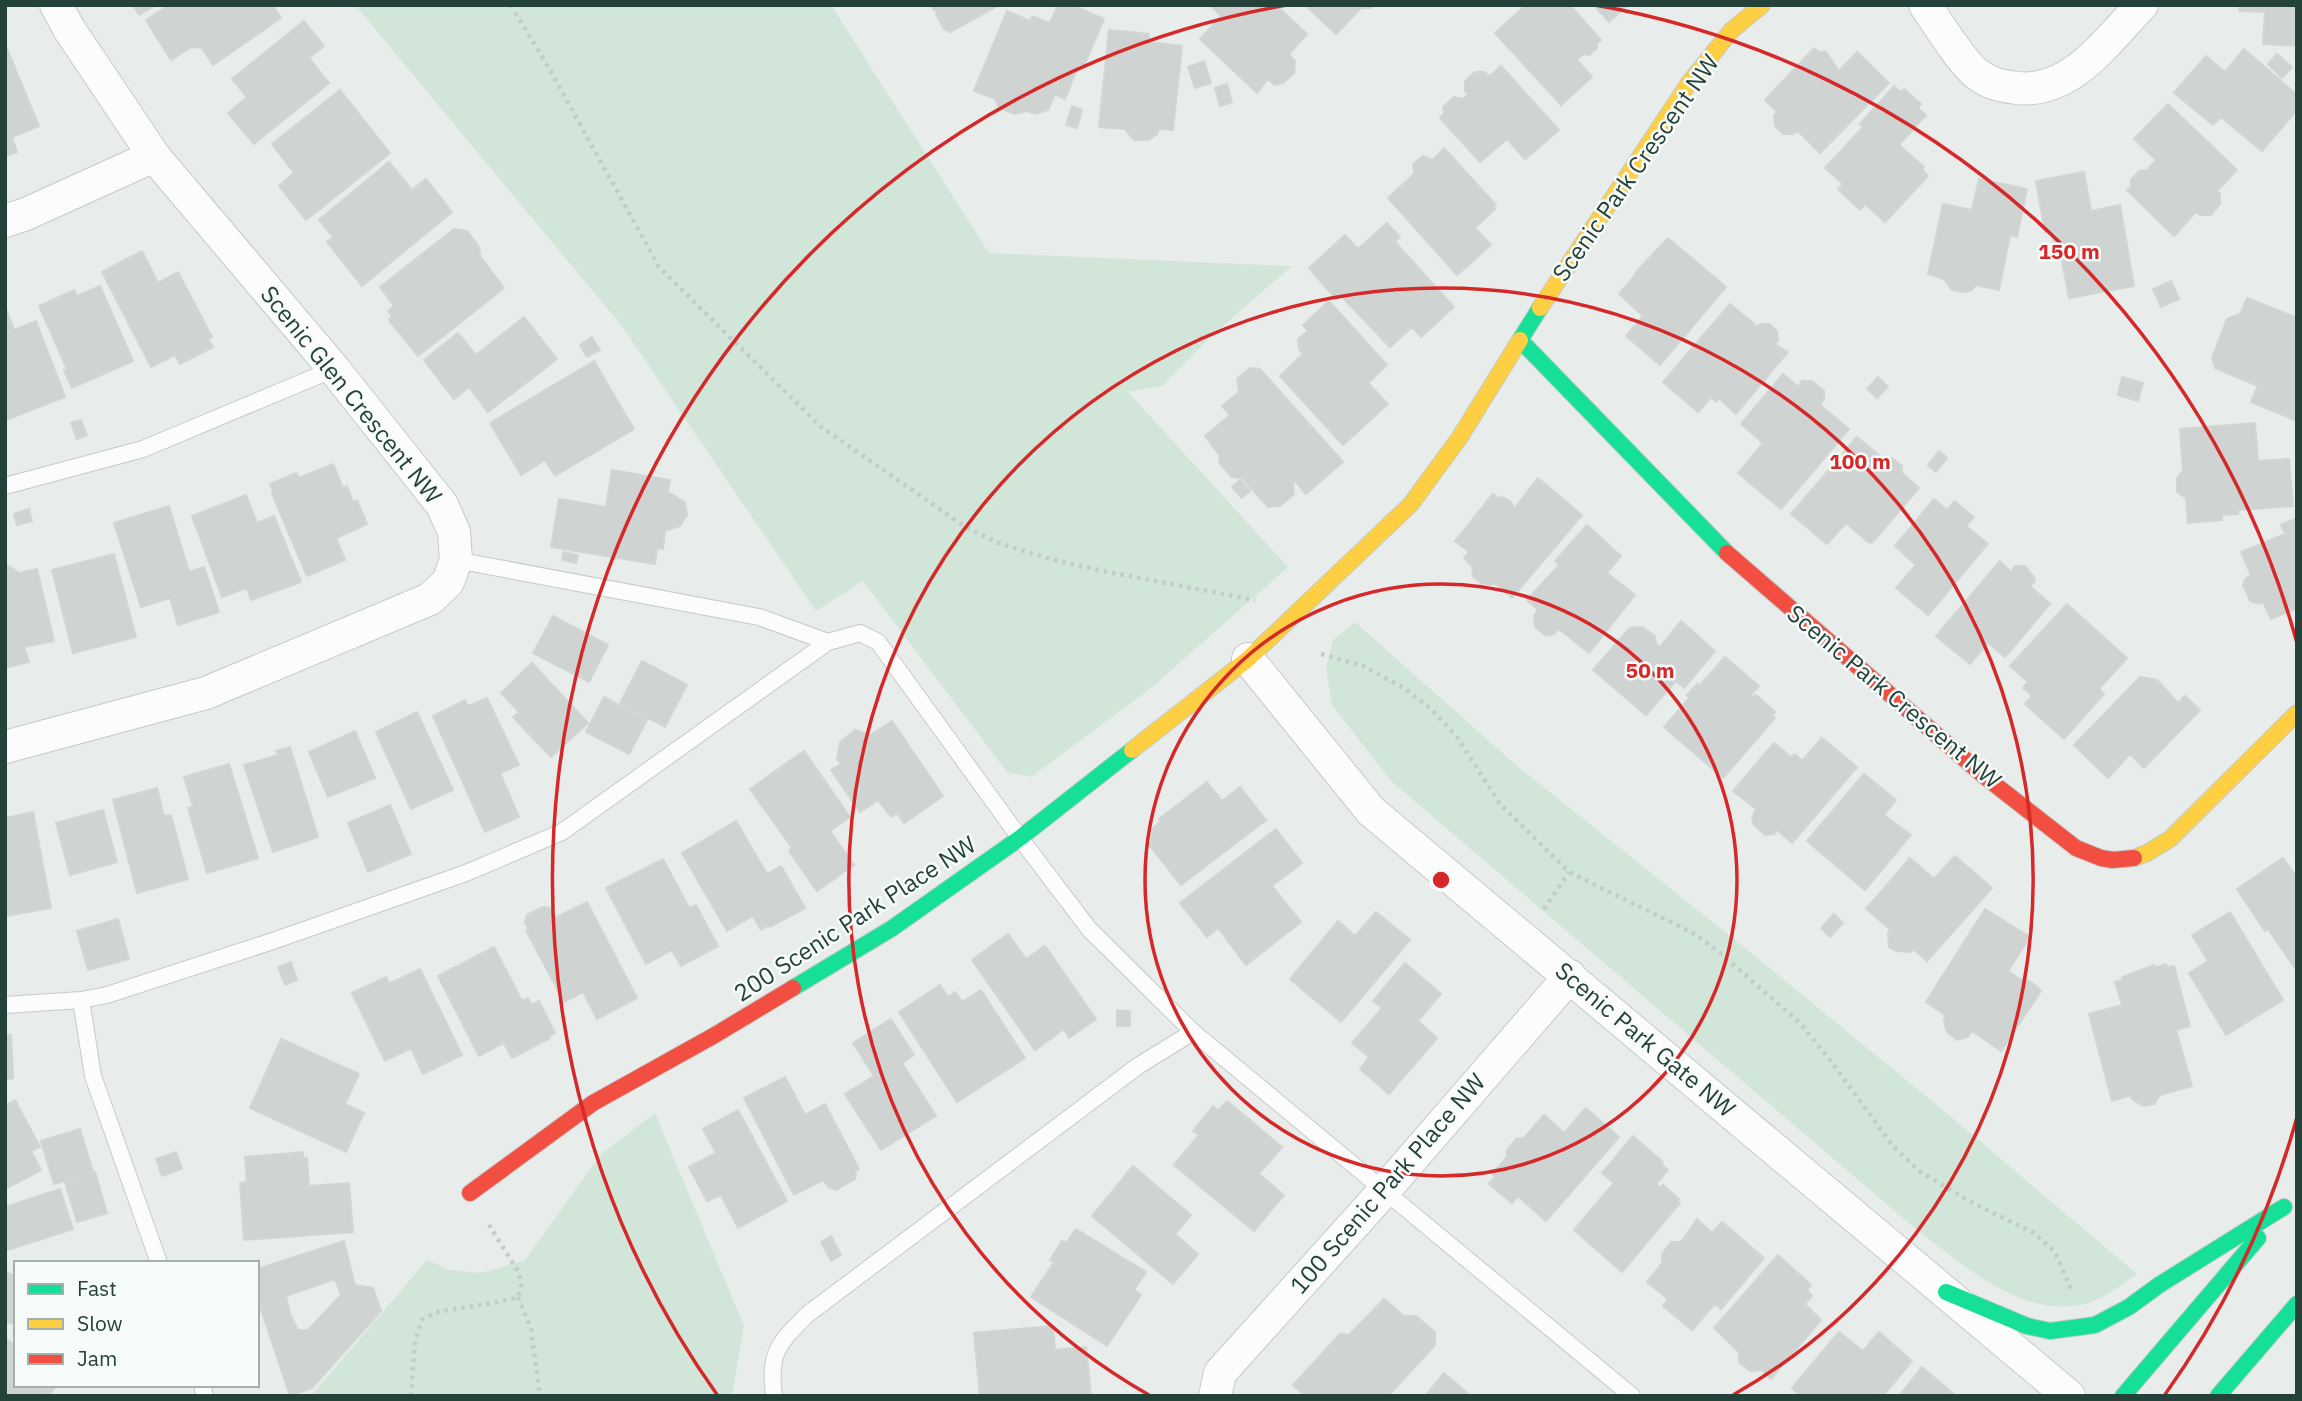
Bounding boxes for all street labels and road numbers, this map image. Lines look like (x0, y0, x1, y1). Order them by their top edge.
street label: Scenic Park Crescent NW (1545, 48, 1726, 287)
street label: Scenic Glen Crescent NW (254, 279, 450, 510)
street label: Scenic Park Crescent NW (1781, 597, 2008, 795)
street label: 200 Scenic Park Place NW (727, 828, 982, 1009)
street label: Scenic Park Gate NW (1549, 954, 1742, 1124)
street label: 100 Scenic Park Place NW (1282, 1066, 1492, 1300)

